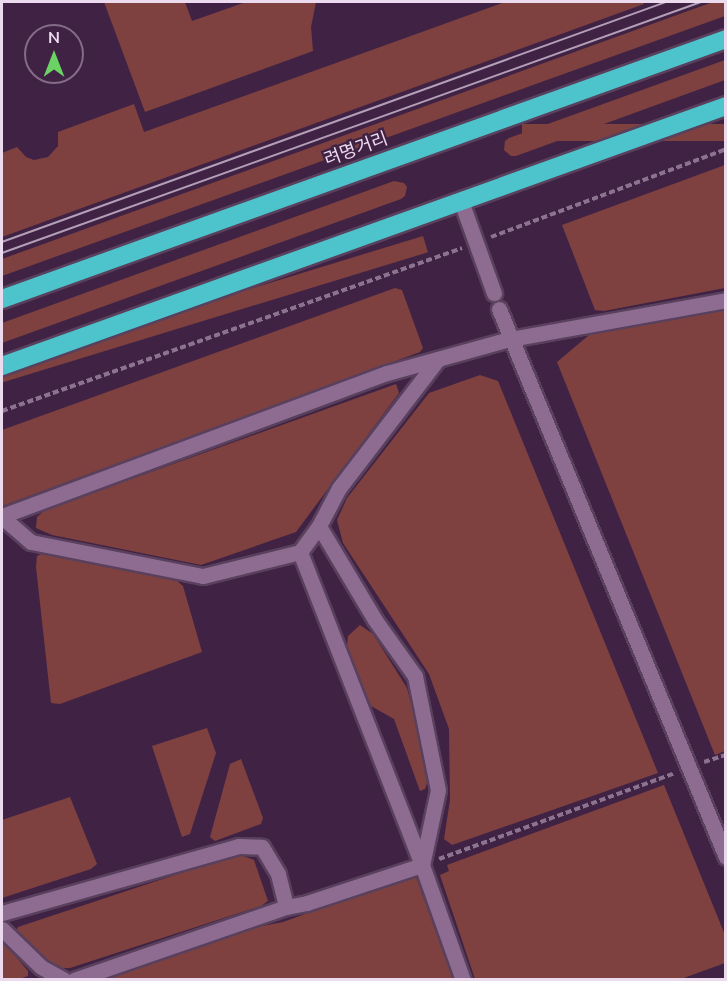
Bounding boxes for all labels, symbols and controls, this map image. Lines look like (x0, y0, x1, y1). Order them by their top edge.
north arrow (24, 24, 84, 84)
text: N (48, 27, 60, 49)
street label: 려명거리 (321, 128, 391, 170)

